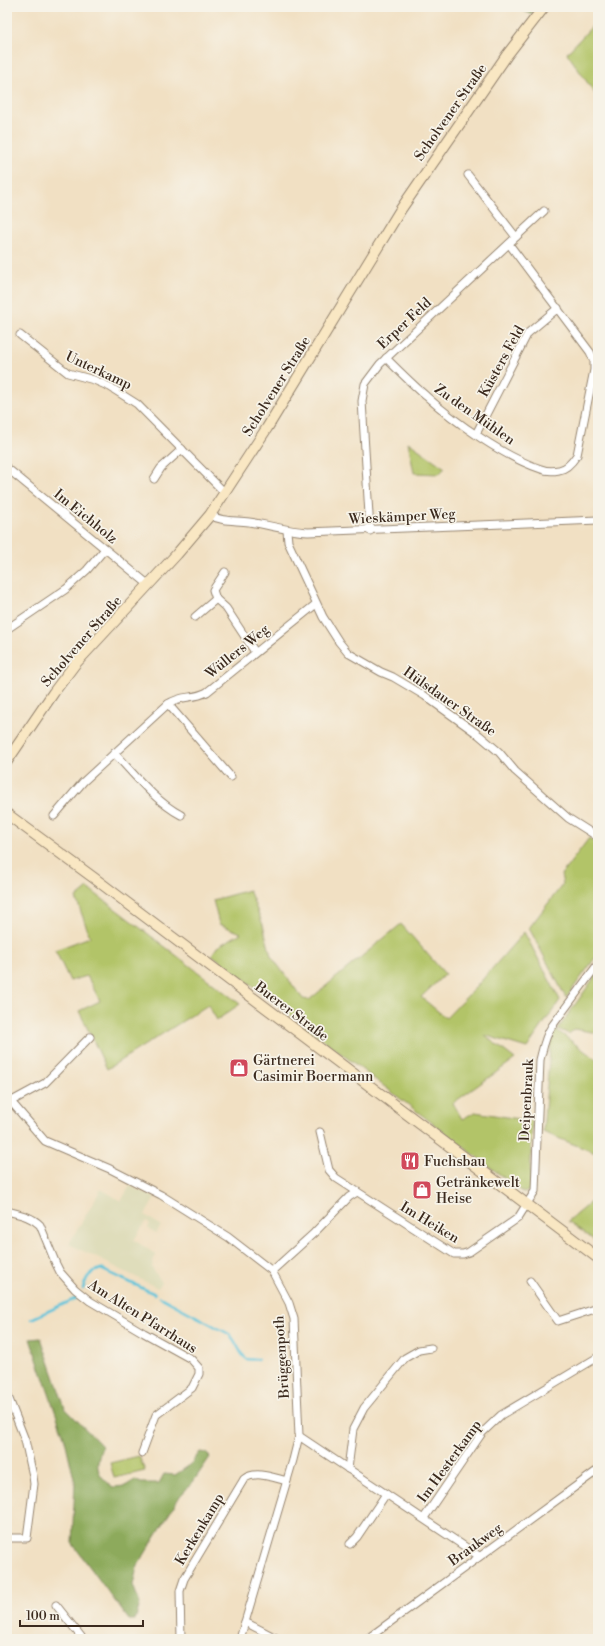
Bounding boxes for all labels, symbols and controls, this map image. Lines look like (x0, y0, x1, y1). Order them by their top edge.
street label: Scholvener Straße (411, 60, 491, 165)
street label: Erper Feld (374, 294, 436, 353)
street label: Küsters Feld (475, 323, 529, 400)
street label: Scholvener Straße (239, 333, 315, 440)
street label: Unterkamp (62, 348, 135, 394)
street label: Zu den Mühlen (431, 380, 519, 450)
street label: Im Eichholz (50, 486, 121, 548)
street label: Wieskämper Weg (347, 505, 457, 529)
street label: Scholvener Straße (37, 592, 126, 691)
street label: Wüllers Weg (201, 620, 274, 684)
street label: Hülsdauer Straße (399, 663, 499, 741)
street label: Buerer Straße (250, 978, 332, 1045)
place label: Gärtnerei Casimir Boermann (253, 1052, 374, 1086)
shop icon: Gärtnerei Casimir Boermann (228, 1057, 250, 1079)
street label: Deipenbrauk (516, 1058, 538, 1142)
restaurant icon: Fuchsbau (399, 1150, 421, 1172)
place label: Fuchsbau (424, 1153, 486, 1171)
place label: Getränkewelt Heise (436, 1174, 520, 1208)
shop icon: Getränkewelt Heise (411, 1179, 433, 1201)
street label: Im Heiken (397, 1198, 463, 1248)
street label: Am Alten Pfarrhaus (84, 1276, 200, 1358)
street label: Brüggenpoth (270, 1314, 294, 1400)
street label: Im Hesterkamp (414, 1417, 486, 1506)
street label: Kerkenkamp (171, 1490, 228, 1569)
street label: Braukweg (444, 1519, 507, 1571)
scale bar (20, 1602, 143, 1628)
text: 100 m (26, 1609, 60, 1624)

